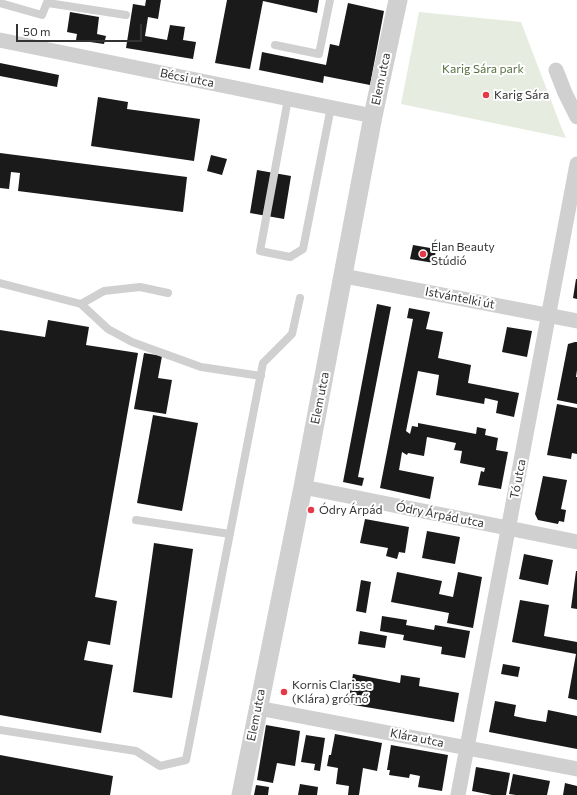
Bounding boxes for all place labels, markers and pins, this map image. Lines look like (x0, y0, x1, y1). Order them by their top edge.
place label: Karig Sára (494, 88, 549, 102)
marker: Karig Sára (481, 90, 491, 100)
place label: Élan Beauty Stúdió (431, 240, 495, 268)
marker: Élan Beauty Stúdió (418, 249, 428, 259)
place label: Ódry Árpád (319, 503, 382, 517)
marker: Ódry Árpád (306, 505, 316, 515)
place label: Kornis Clarisse (Klára) grófnő (292, 678, 372, 706)
marker: Kornis Clarisse (Klára) grófnő (279, 687, 289, 697)

